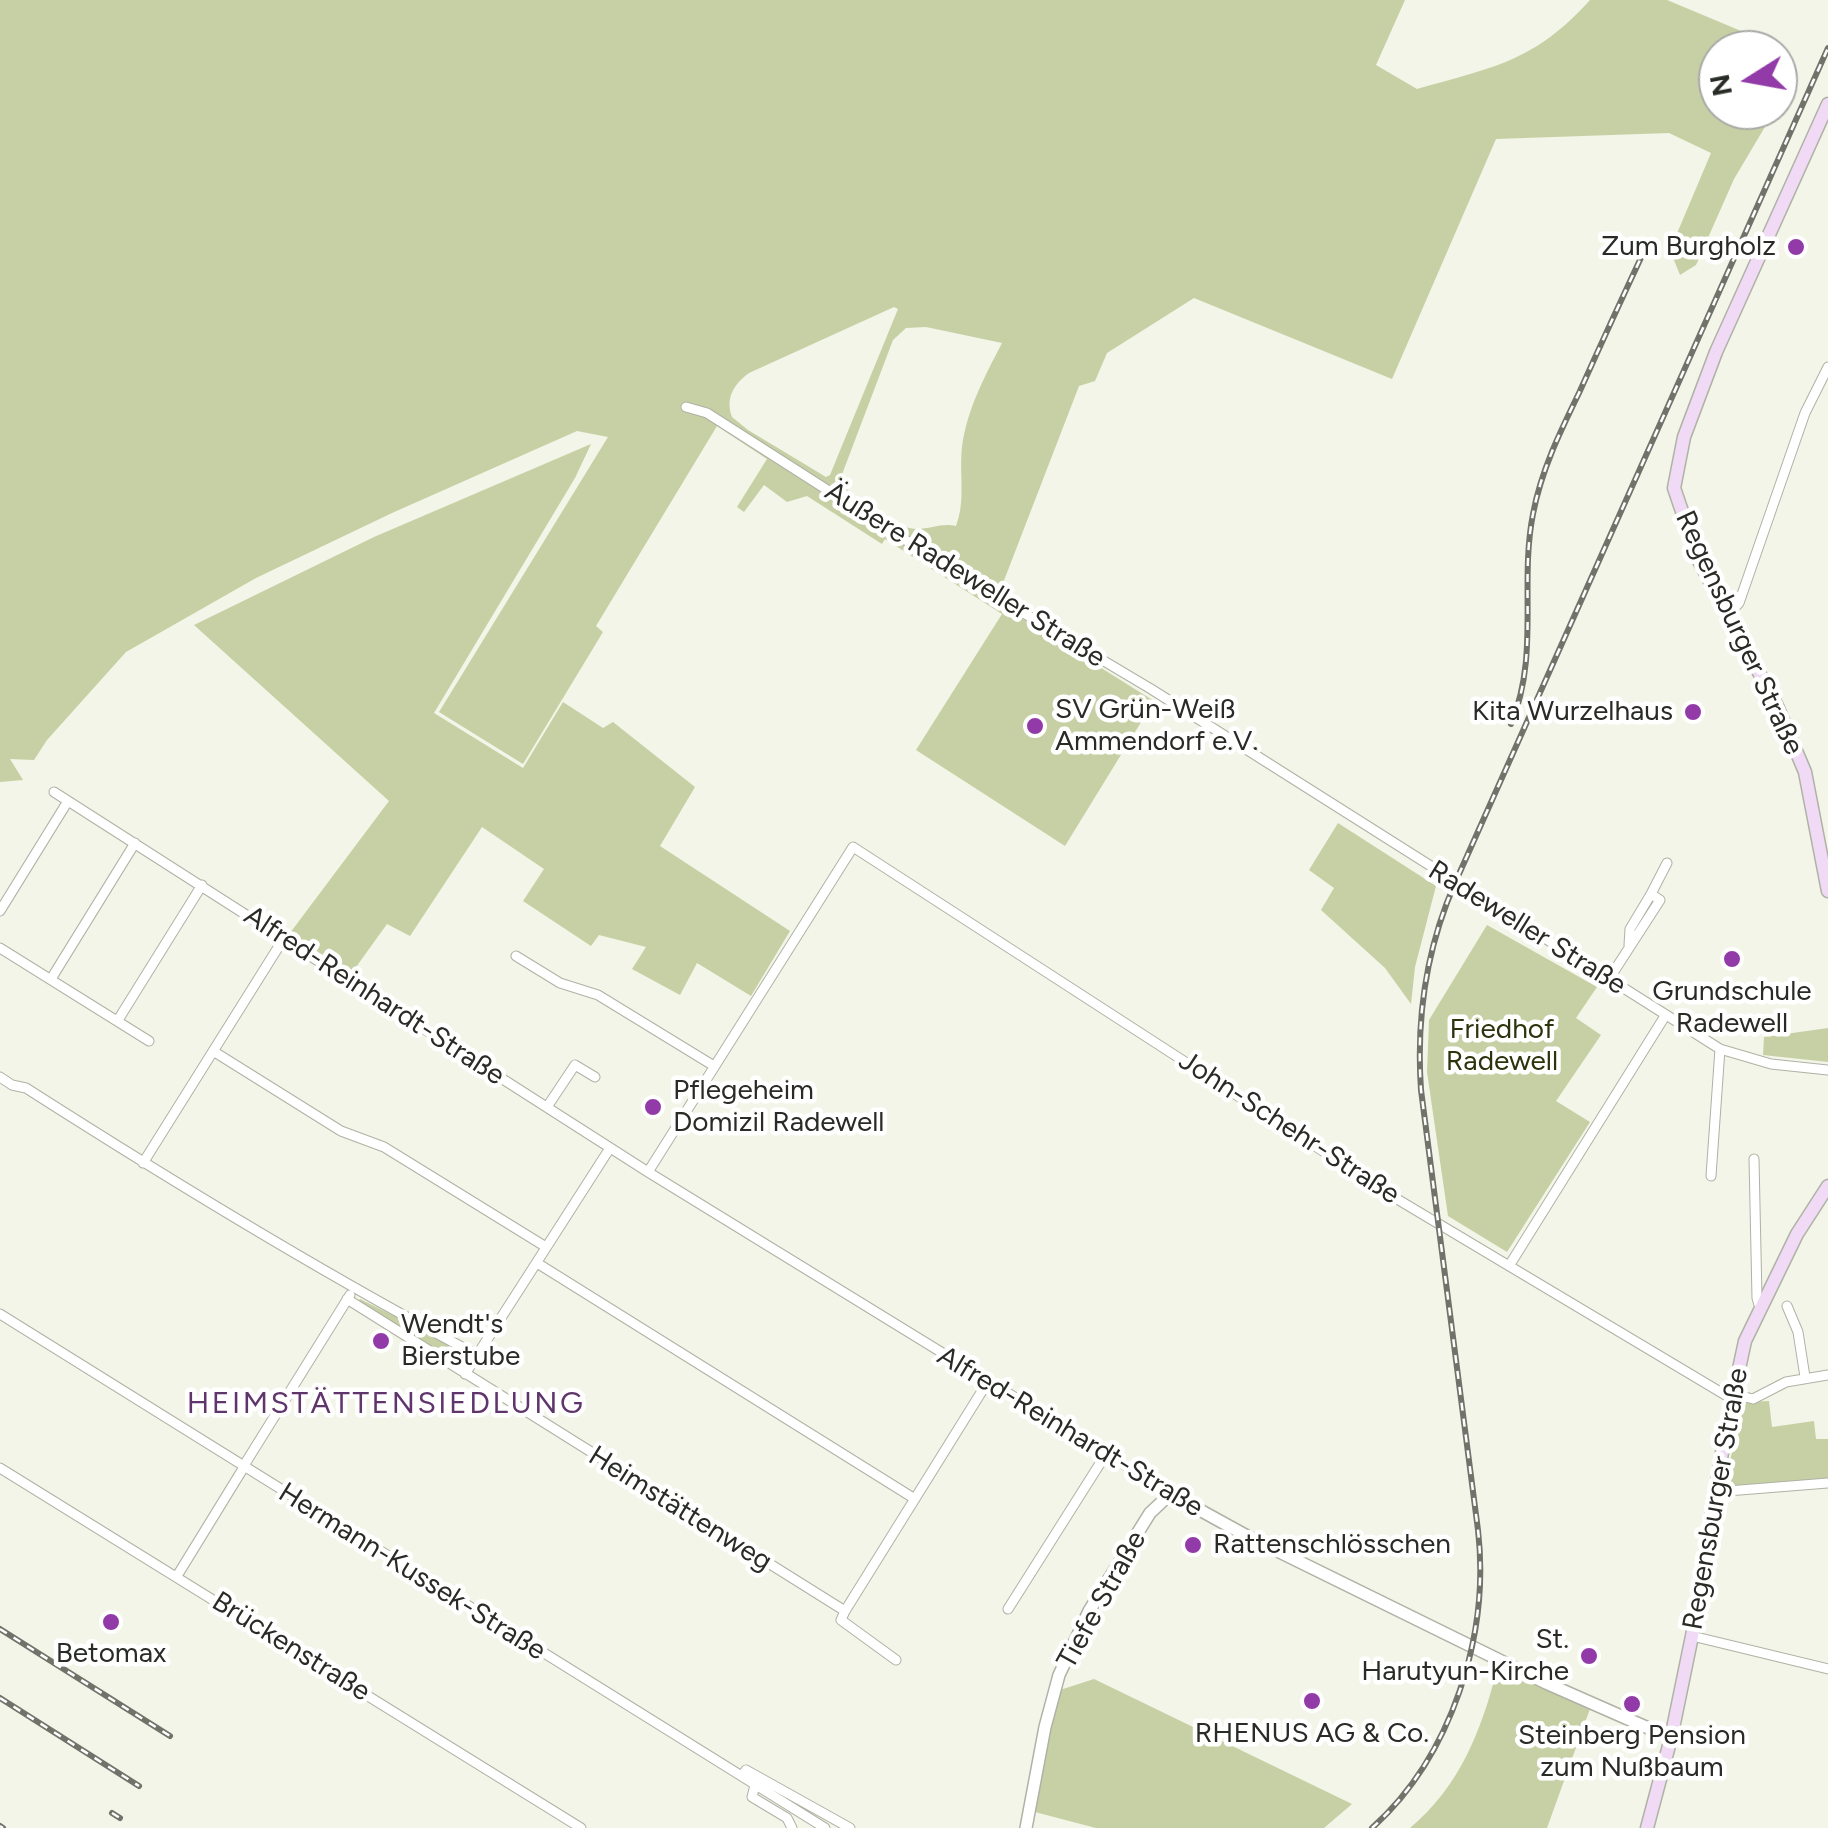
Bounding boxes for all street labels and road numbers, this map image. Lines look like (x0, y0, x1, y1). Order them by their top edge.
street label: Äußere Radeweller Straße (819, 475, 1111, 675)
street label: Regensburger Straße (1668, 506, 1810, 760)
street label: Radeweller Straße (1422, 854, 1632, 1002)
street label: Alfred-Reinhardt-Straße (237, 899, 511, 1093)
street label: John-Schehr-Straße (1172, 1044, 1406, 1212)
street label: Alfred-Reinhardt-Straße (931, 1339, 1209, 1525)
street label: Regensburger Straße (1676, 1365, 1756, 1633)
street label: Heimstättenweg (582, 1439, 778, 1579)
street label: Hermann-Kussek-Straße (272, 1476, 552, 1668)
street label: Tiefe Straße (1050, 1525, 1154, 1675)
street label: Brückenstraße (206, 1585, 376, 1709)

